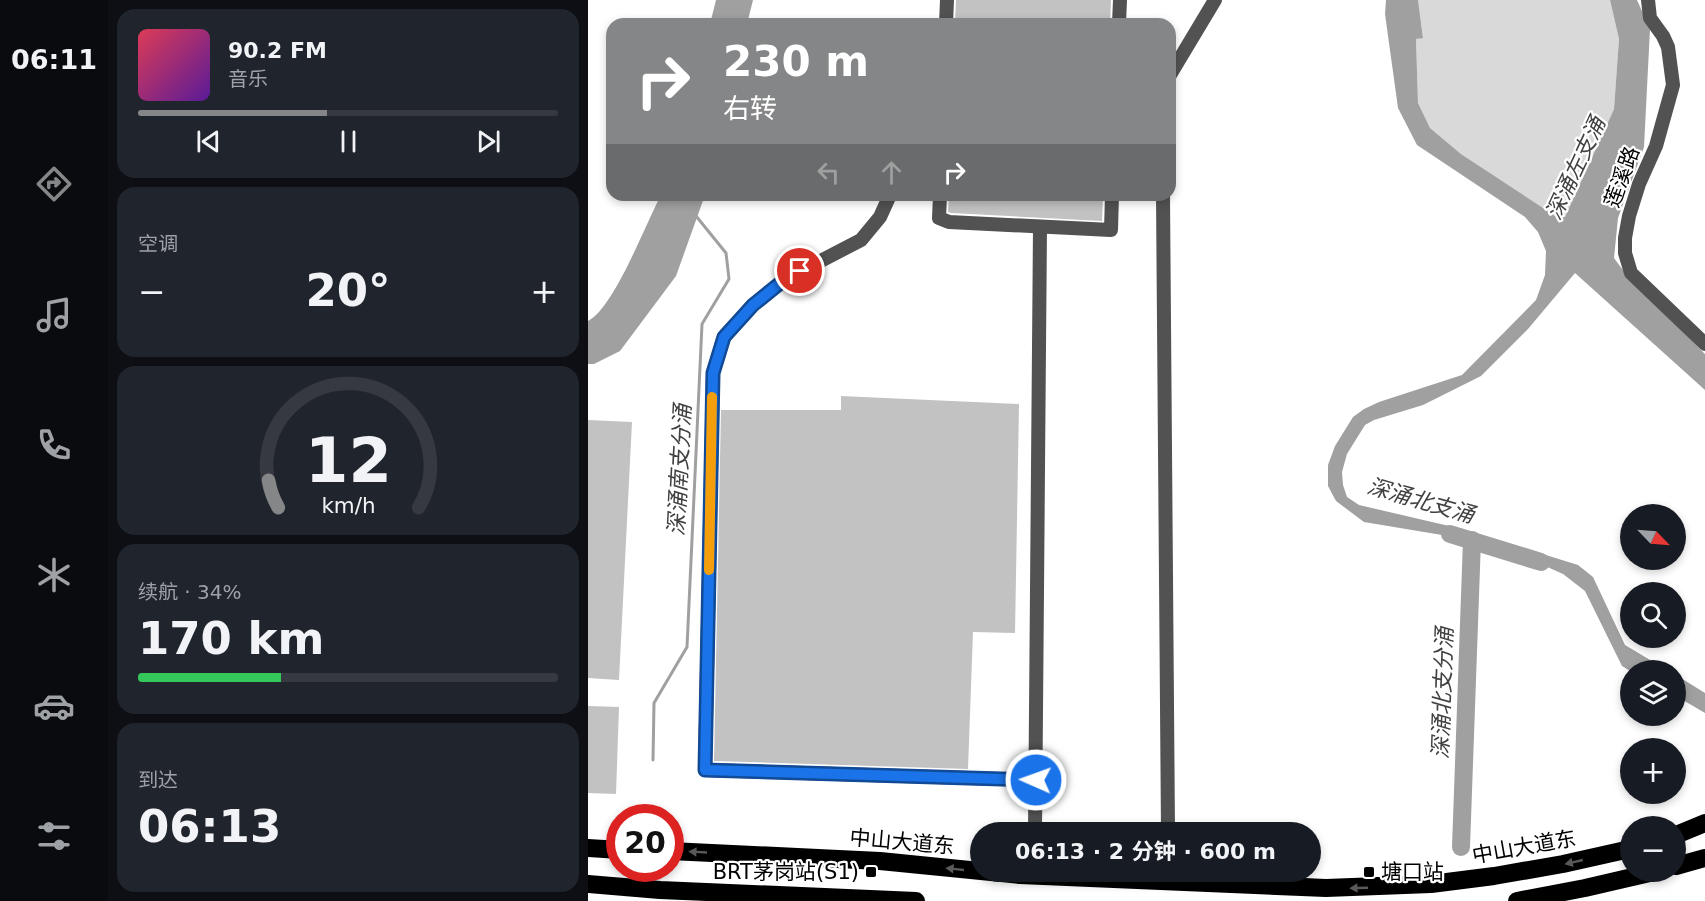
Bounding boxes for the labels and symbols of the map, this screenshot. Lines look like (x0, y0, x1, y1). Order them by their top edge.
water label: 深涌左支涌 (1541, 110, 1611, 223)
street label: 莲溪路 (1600, 143, 1644, 211)
pin (774, 245, 825, 296)
water label: 深涌南支分涌 (664, 400, 696, 537)
water label: 深涌北支涌 (1365, 473, 1480, 528)
north arrow (1620, 504, 1686, 570)
water label: 深涌北支分涌 (1428, 624, 1457, 759)
position arrow (1004, 748, 1068, 812)
speed limit sign: 20 (606, 804, 684, 882)
street label: 中山大道东 (849, 825, 955, 859)
street label: 中山大道东 (1470, 826, 1578, 868)
one-way arrow (688, 848, 707, 857)
one-way arrow (1564, 858, 1583, 867)
place label: BRT茅岗站(S1) (713, 860, 859, 884)
place label: 塘口站 (1381, 860, 1444, 884)
one-way arrow (945, 864, 964, 874)
marker: BRT茅岗站(S1) (864, 865, 878, 879)
marker: 塘口站 (1362, 865, 1376, 879)
one-way arrow (1350, 883, 1369, 892)

